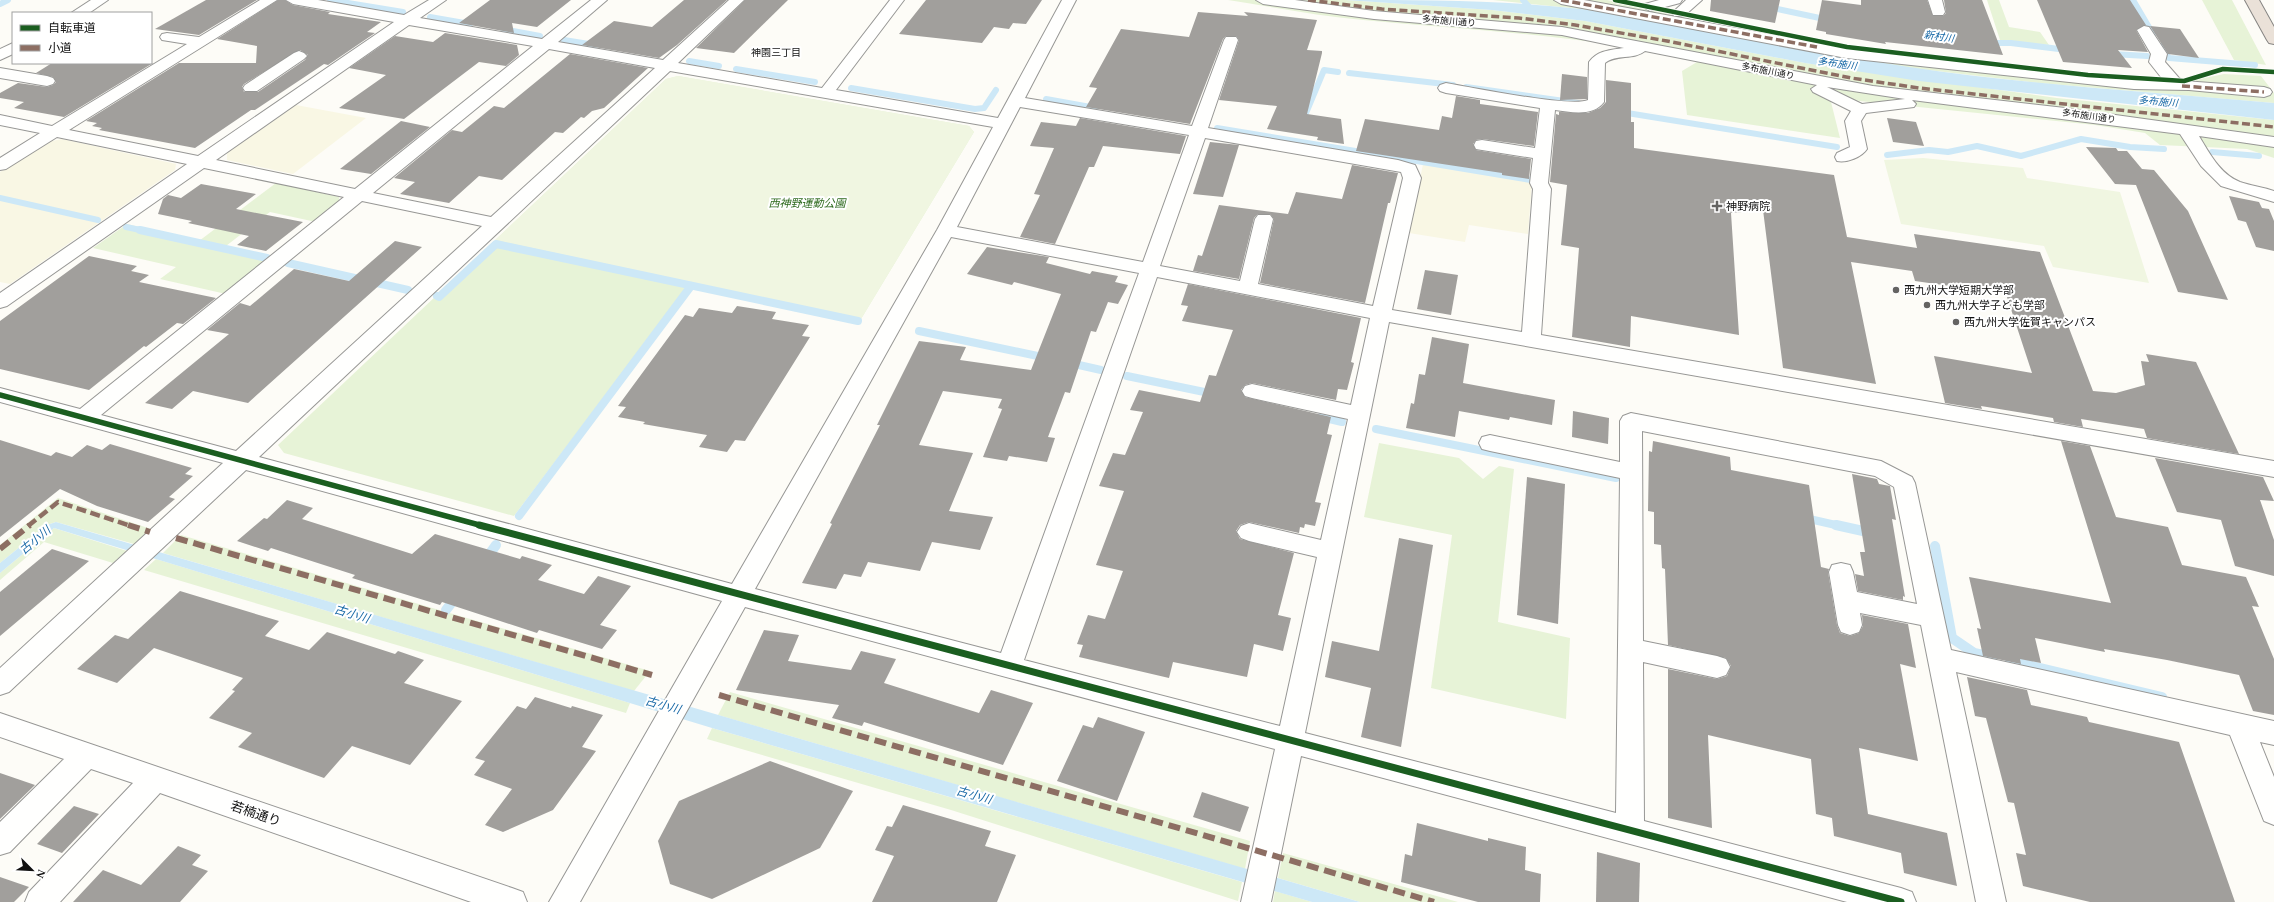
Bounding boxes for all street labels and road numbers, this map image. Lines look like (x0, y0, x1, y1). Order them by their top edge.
street label: 多布施川通り (1422, 14, 1476, 28)
street label: 多布施川通り (1741, 61, 1795, 81)
street label: 多布施川通り (2062, 107, 2116, 125)
street label: 若楠通り (229, 798, 283, 829)

